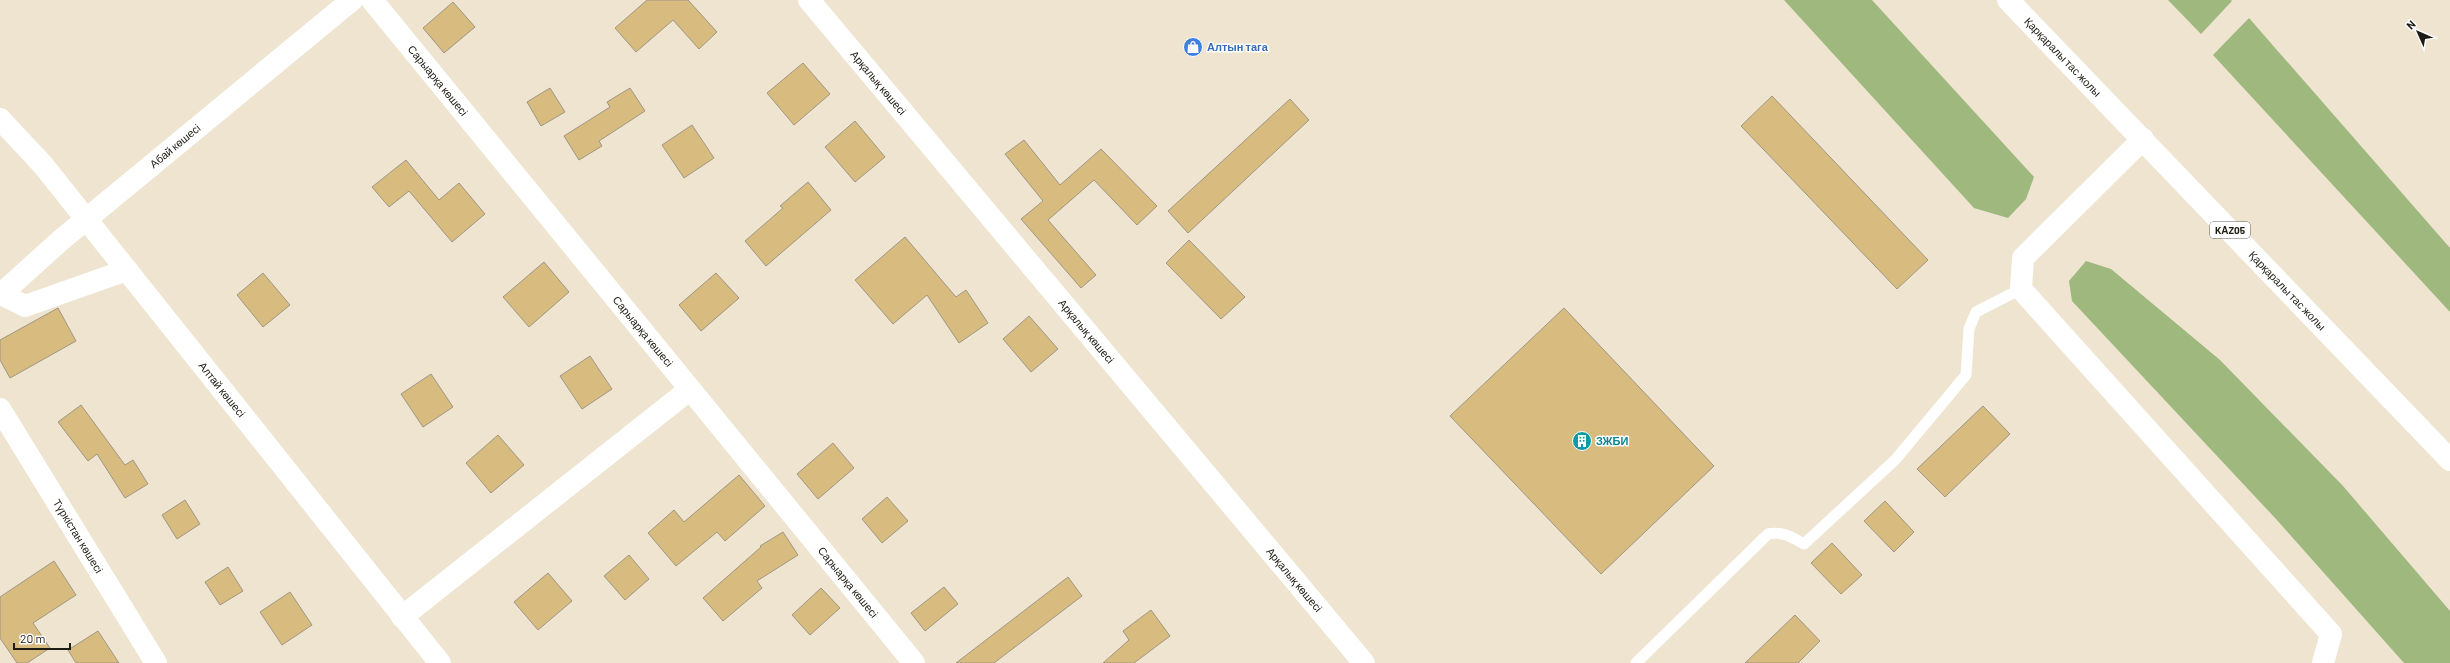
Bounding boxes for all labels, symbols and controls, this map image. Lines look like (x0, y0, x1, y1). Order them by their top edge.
north arrow (2398, 12, 2438, 52)
street label: Қарқаралы тас жолы (2022, 14, 2104, 99)
text: N (2403, 17, 2418, 32)
shop icon: Алтын тага (1182, 36, 1204, 58)
place label: Алтын тага (1207, 40, 1269, 53)
street label: Сарыарқа көшесі (405, 42, 471, 118)
street label: Арқалық көшесі (848, 48, 909, 117)
street label: Абай көшесі (147, 121, 203, 170)
road number: KАZ05 (2210, 222, 2250, 238)
street label: Қарқаралы тас жолы (2247, 248, 2329, 333)
street label: Сарыарқа көшесі (611, 293, 676, 369)
street label: Арқалық көшесі (1056, 296, 1117, 366)
street label: Алтай көшесі (196, 359, 248, 419)
building icon: ЗЖБИ (1571, 430, 1593, 452)
place label: ЗЖБИ (1596, 434, 1628, 447)
street label: Түркістан көшесі (51, 496, 106, 575)
street label: Сарыарқа көшесі (816, 544, 881, 620)
street label: Арқалық көшесі (1264, 545, 1325, 614)
scale bar (14, 625, 70, 651)
text: 20 m (20, 631, 46, 645)

